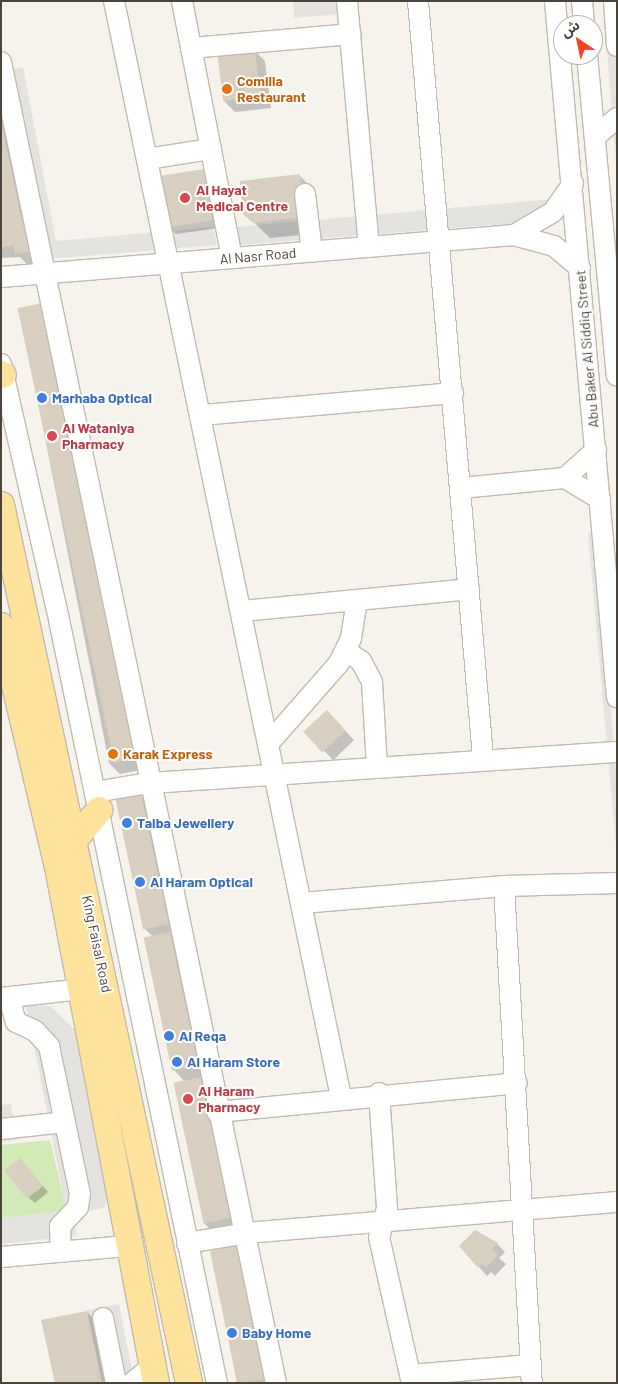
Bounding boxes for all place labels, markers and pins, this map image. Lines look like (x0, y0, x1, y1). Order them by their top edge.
place label: Comilla Restaurant (237, 73, 306, 105)
marker: Comilla Restaurant (221, 83, 233, 95)
place label: Al Hayat Medical Centre (196, 182, 288, 214)
marker: Al Hayat Medical Centre (178, 191, 192, 205)
place label: Marhaba Optical (52, 390, 152, 406)
marker: Marhaba Optical (36, 392, 48, 404)
place label: Al Wataniya Pharmacy (62, 420, 134, 452)
marker: Al Wataniya Pharmacy (46, 430, 58, 442)
place label: Karak Express (123, 746, 212, 762)
marker: Karak Express (107, 748, 119, 760)
place label: Taiba Jewellery (137, 815, 234, 831)
marker: Taiba Jewellery (121, 817, 133, 829)
place label: Al Haram Optical (150, 874, 253, 890)
marker: Al Haram Optical (134, 876, 146, 888)
place label: Al Reqa (179, 1028, 226, 1044)
marker: Al Reqa (163, 1030, 175, 1042)
place label: Al Haram Store (187, 1054, 280, 1070)
marker: Al Haram Store (171, 1056, 183, 1068)
place label: Al Haram Pharmacy (198, 1083, 260, 1116)
marker: Al Haram Pharmacy (182, 1093, 194, 1105)
place label: Baby Home (242, 1325, 311, 1341)
marker: Baby Home (226, 1327, 238, 1339)

